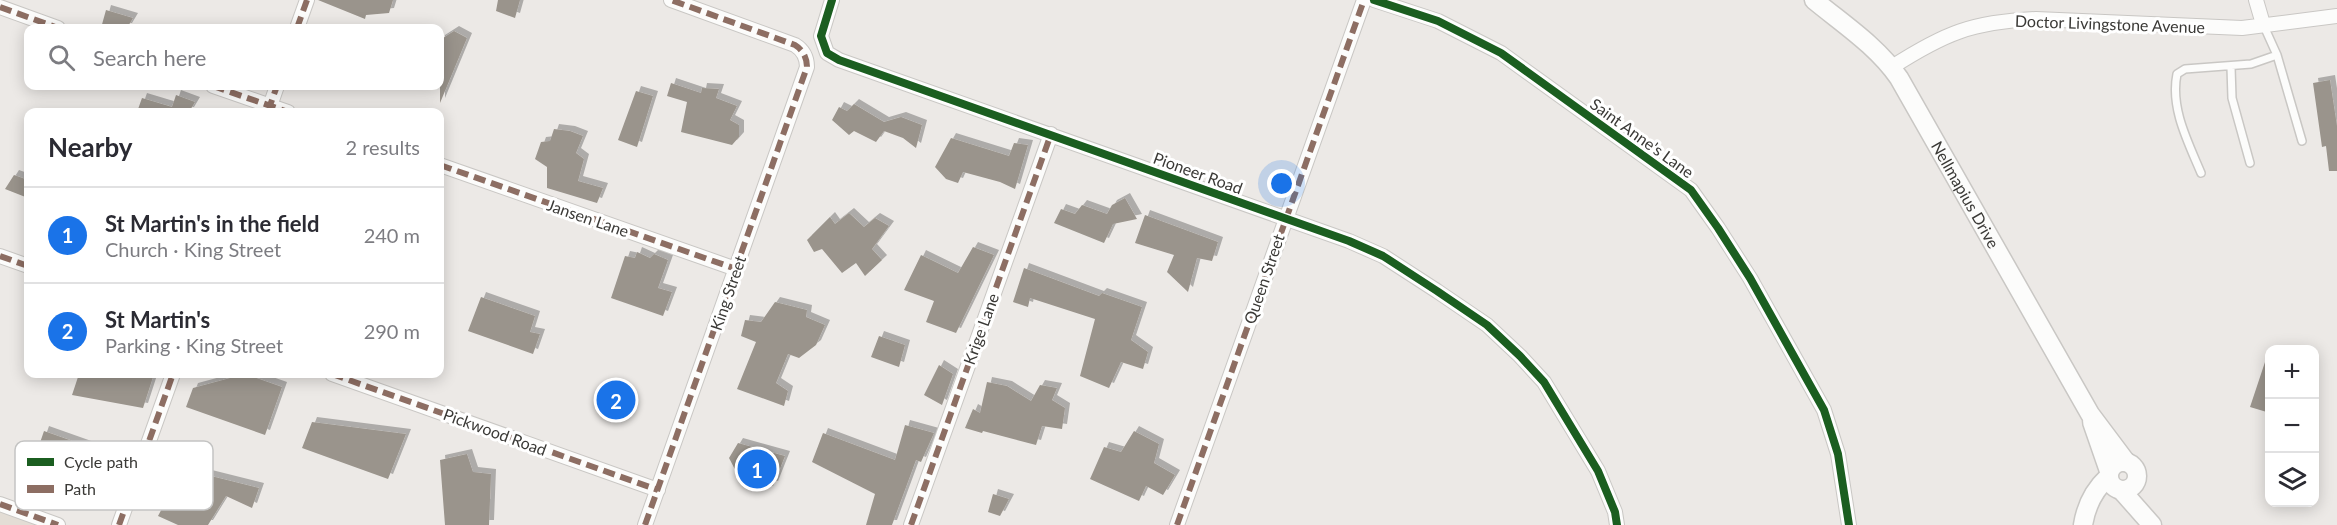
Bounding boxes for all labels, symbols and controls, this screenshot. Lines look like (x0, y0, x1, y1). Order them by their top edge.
street label: Doctor Livingstone Avenue (2015, 11, 2205, 36)
search box (24, 24, 444, 90)
icon: search (45, 41, 78, 74)
text: Search here (93, 44, 206, 71)
street label: Saint Anne's Lane (1587, 94, 1698, 181)
text: Nearby (48, 131, 133, 163)
text: 2 results (345, 135, 420, 159)
street label: Nellmapius Drive (1928, 138, 2004, 251)
street label: Pioneer Road (1151, 148, 1245, 197)
your location (1267, 169, 1296, 198)
street label: Jansen Lane (545, 195, 632, 240)
text: St Martin's in the field (105, 210, 320, 237)
text: 1 (62, 223, 73, 247)
text: 240 m (364, 223, 420, 247)
street label: Queen Street (1239, 231, 1288, 326)
text: Church · King Street (105, 237, 281, 261)
street label: King Street (706, 253, 749, 333)
street label: Krige Lane (959, 291, 1002, 367)
text: St Martin's (105, 306, 210, 333)
text: 2 (62, 319, 73, 343)
text: 290 m (364, 319, 420, 343)
text: Parking · King Street (105, 333, 283, 357)
map controls (2265, 345, 2319, 507)
button: + (2265, 345, 2319, 399)
pin: 2 (596, 378, 636, 422)
button: − (2265, 399, 2319, 453)
street label: Pickwood Road (441, 404, 549, 459)
legend (15, 441, 213, 510)
pin: 1 (738, 446, 777, 492)
text: Cycle path (64, 452, 138, 471)
button: layers (2265, 453, 2319, 507)
text: Path (64, 479, 96, 498)

